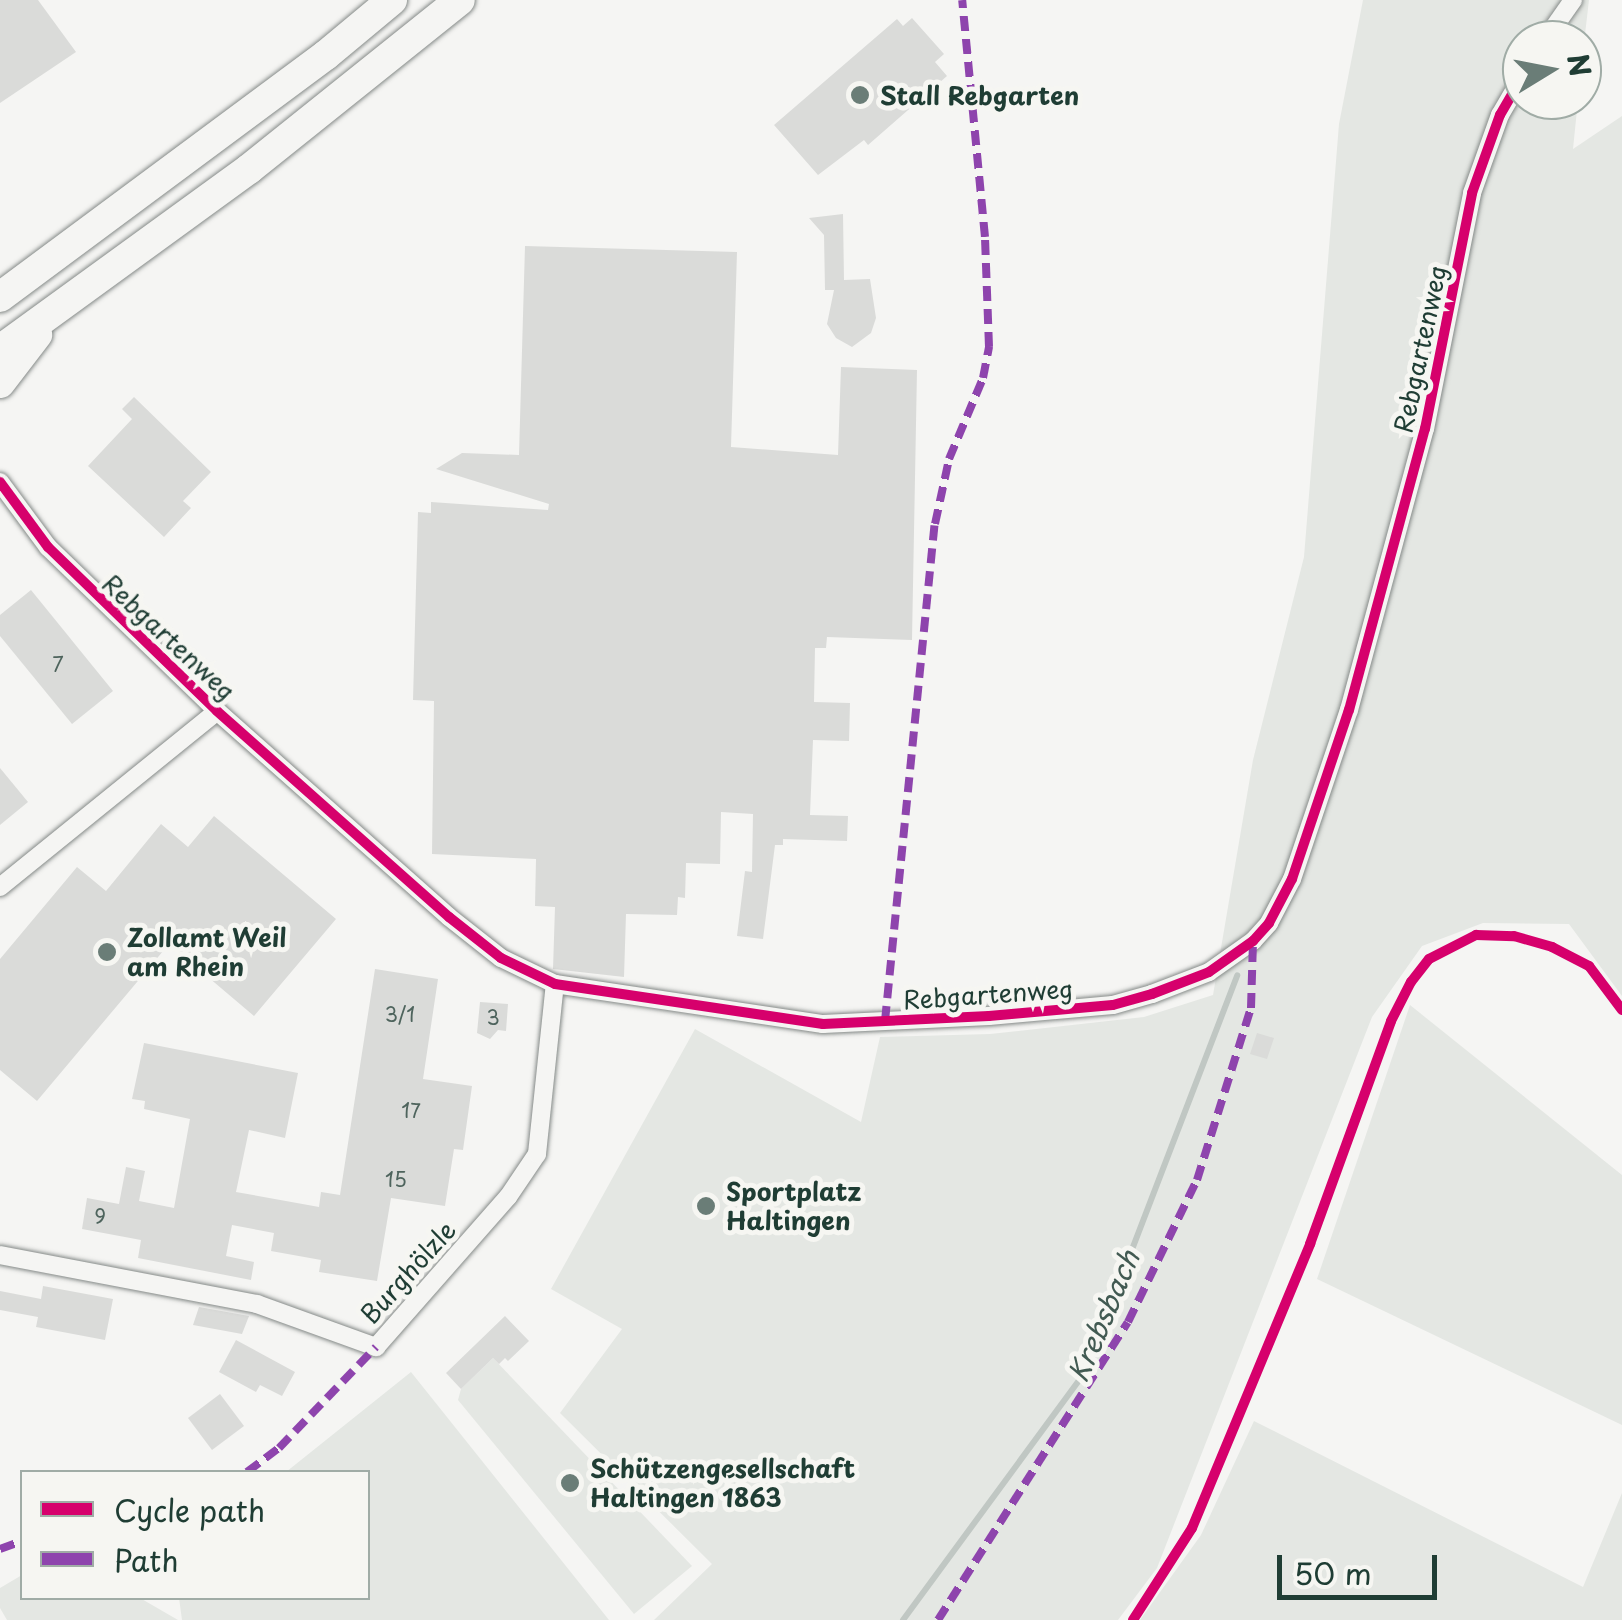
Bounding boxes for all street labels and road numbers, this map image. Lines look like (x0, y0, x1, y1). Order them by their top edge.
street label: Rebgartenweg (1388, 262, 1452, 436)
street label: Rebgartenweg (96, 568, 242, 706)
street label: Rebgartenweg (902, 973, 1074, 1015)
street label: Burghölzle (354, 1215, 462, 1329)

